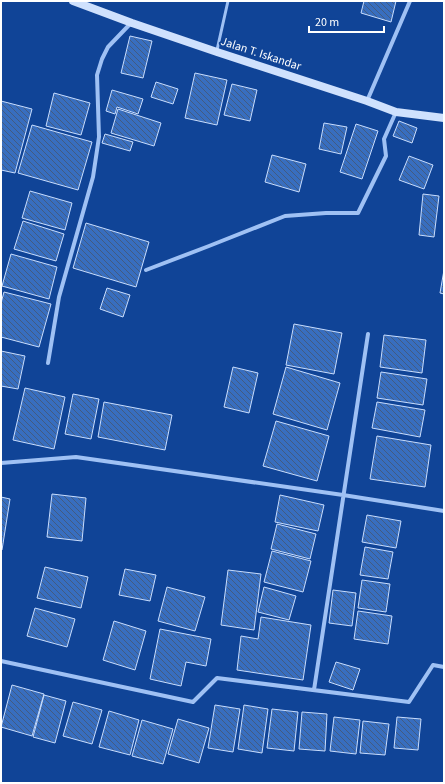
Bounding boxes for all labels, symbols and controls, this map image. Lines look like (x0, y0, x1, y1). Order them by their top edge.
scale bar (309, 8, 384, 34)
text: 20 m (315, 14, 339, 31)
street label: Jalan T. Iskandar (218, 33, 304, 75)

